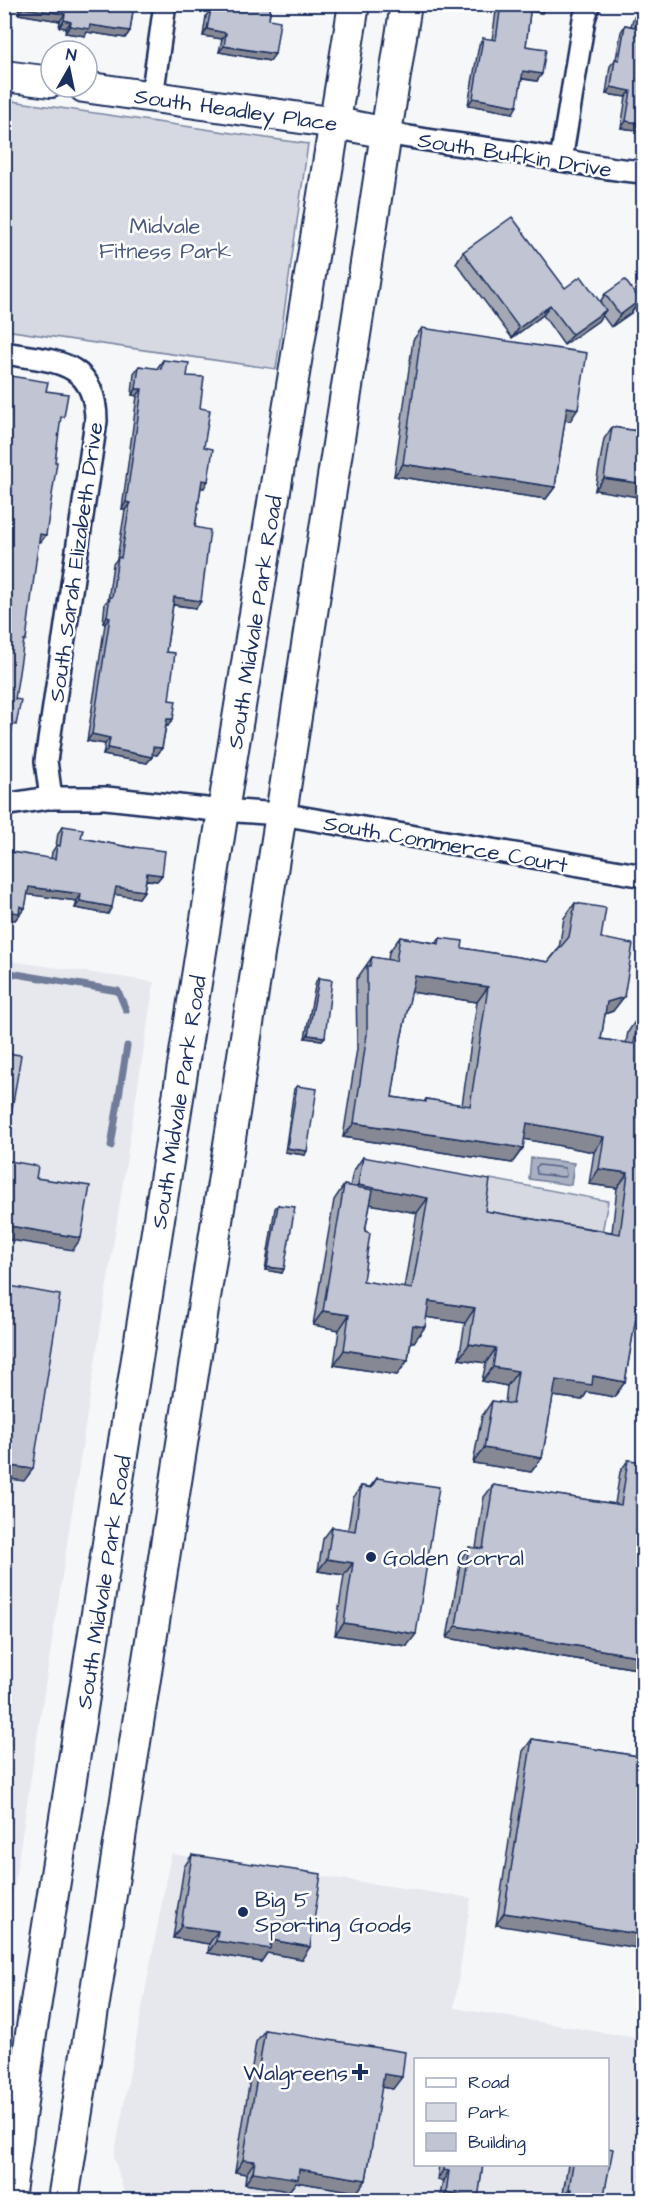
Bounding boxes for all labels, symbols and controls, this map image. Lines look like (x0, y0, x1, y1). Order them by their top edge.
north arrow (39, 39, 99, 99)
text: N (65, 44, 78, 67)
street label: South Headley Place (132, 81, 339, 141)
street label: South Bufkin Drive (416, 125, 614, 186)
park label: Midvale Fitness Park (99, 211, 232, 267)
street label: South Sarah Elizabeth Drive (41, 420, 112, 704)
street label: South Midvale Park Road (220, 493, 291, 751)
street label: South Commerce Court (321, 808, 570, 881)
street label: South Midvale Park Road (144, 973, 215, 1231)
street label: South Midvale Park Road (69, 1453, 140, 1711)
place label: Golden Corral (383, 1543, 524, 1574)
marker: Golden Corral (364, 1550, 378, 1564)
place label: Big 5 Sporting Goods (255, 1885, 412, 1942)
marker: Big 5 Sporting Goods (236, 1905, 250, 1919)
place label: Walgreens (243, 2058, 348, 2090)
legend (414, 2058, 609, 2166)
marker: Walgreens (353, 2065, 367, 2079)
text: Road (468, 2070, 509, 2095)
text: Park (468, 2100, 510, 2125)
text: Building (468, 2130, 526, 2156)

